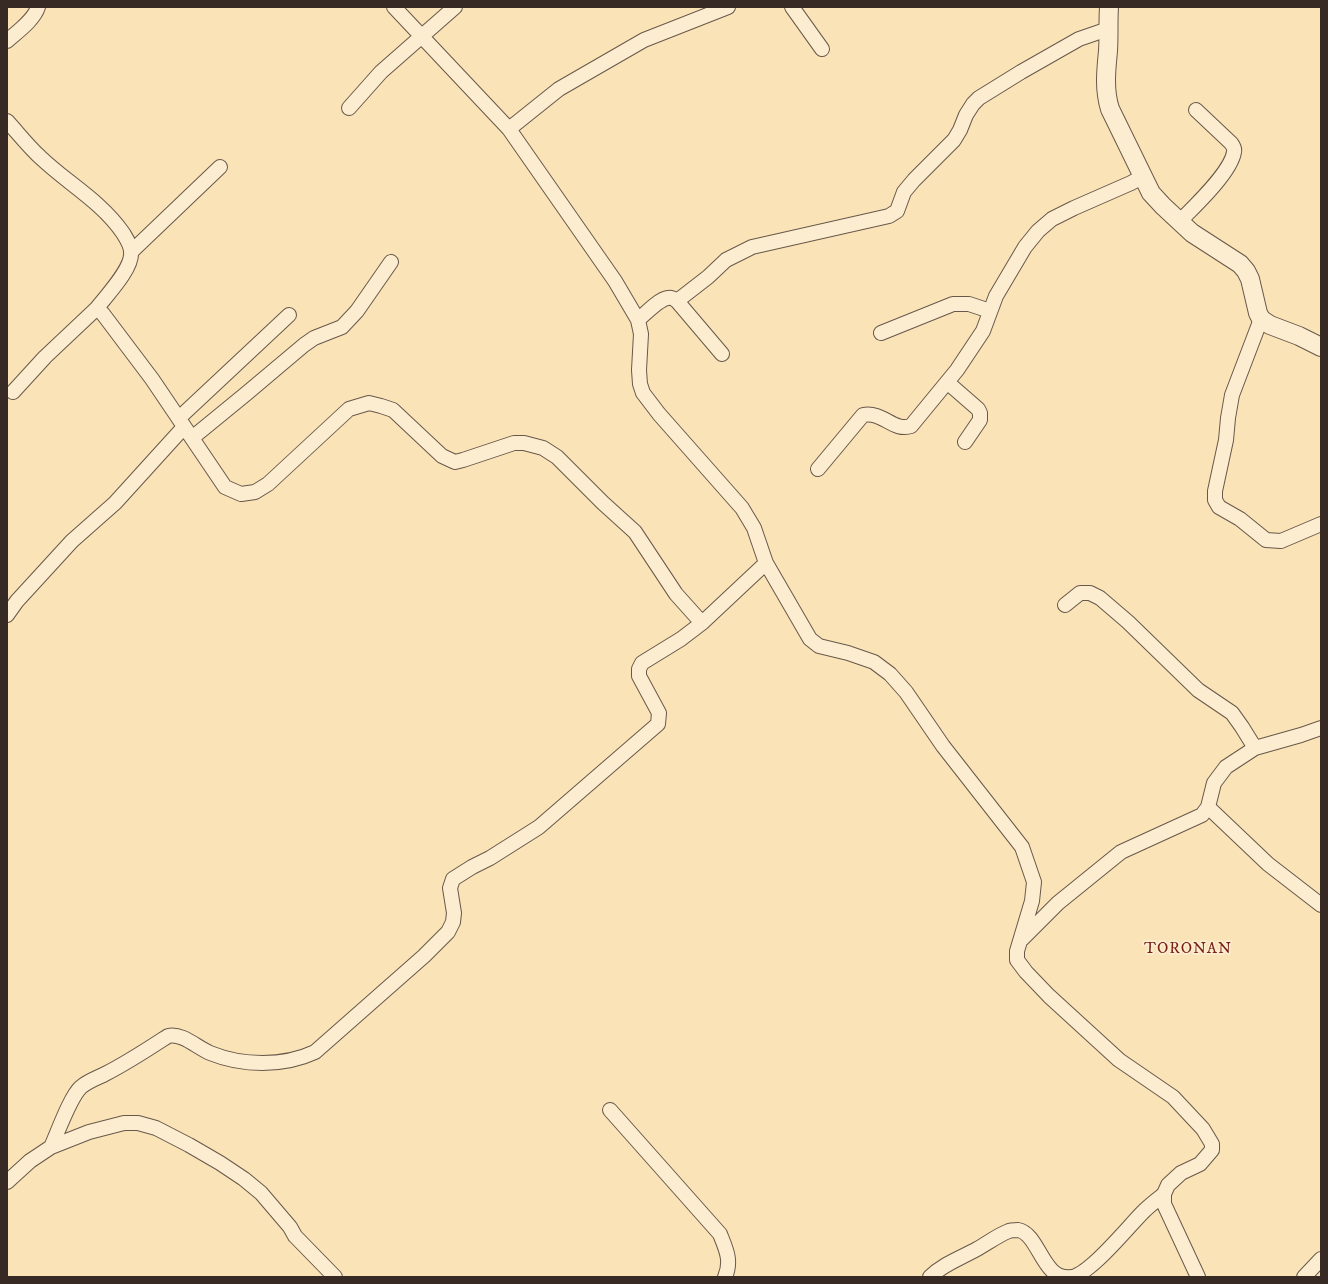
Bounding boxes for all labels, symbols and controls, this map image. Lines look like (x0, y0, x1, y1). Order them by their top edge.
district label: TORONAN (1144, 940, 1232, 960)

